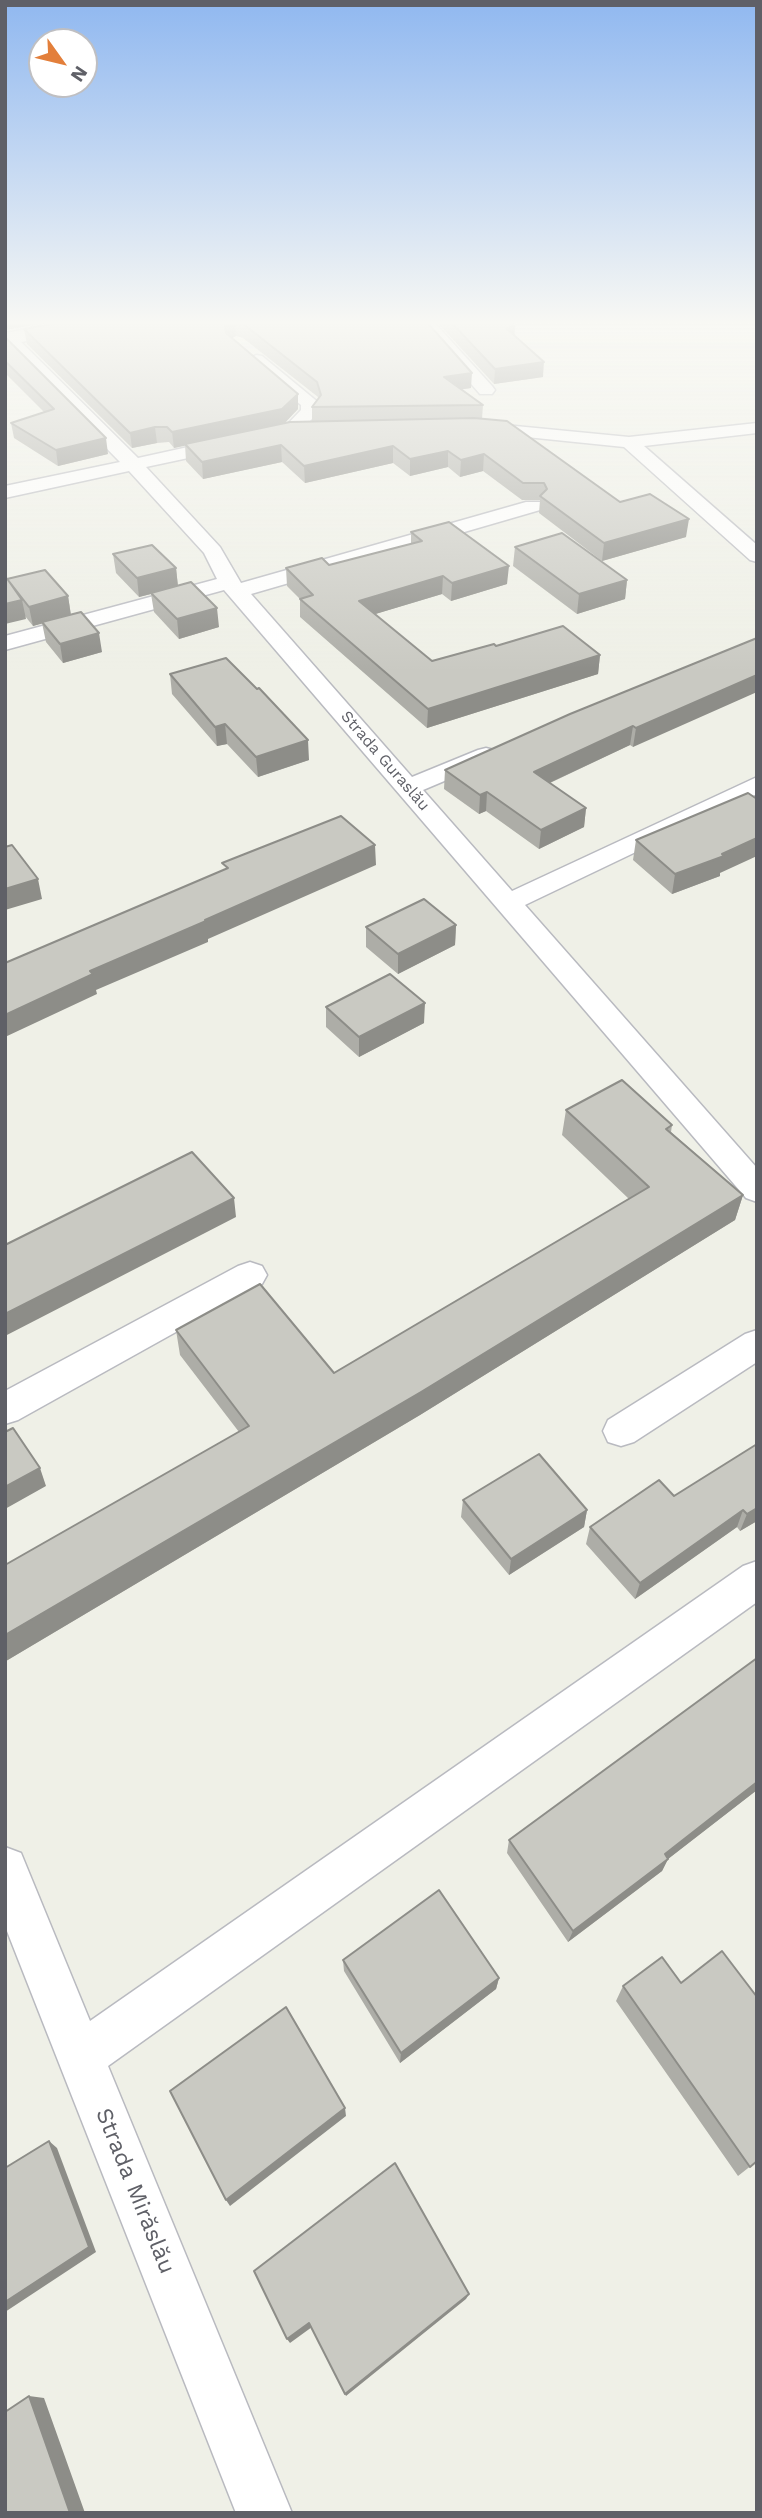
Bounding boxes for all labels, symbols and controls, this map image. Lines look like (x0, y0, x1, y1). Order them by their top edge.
north arrow (28, 28, 98, 98)
text: N (66, 62, 93, 86)
street label: Strada Guraslău (336, 707, 434, 815)
street label: Strada Mirăslău (89, 2104, 181, 2278)

